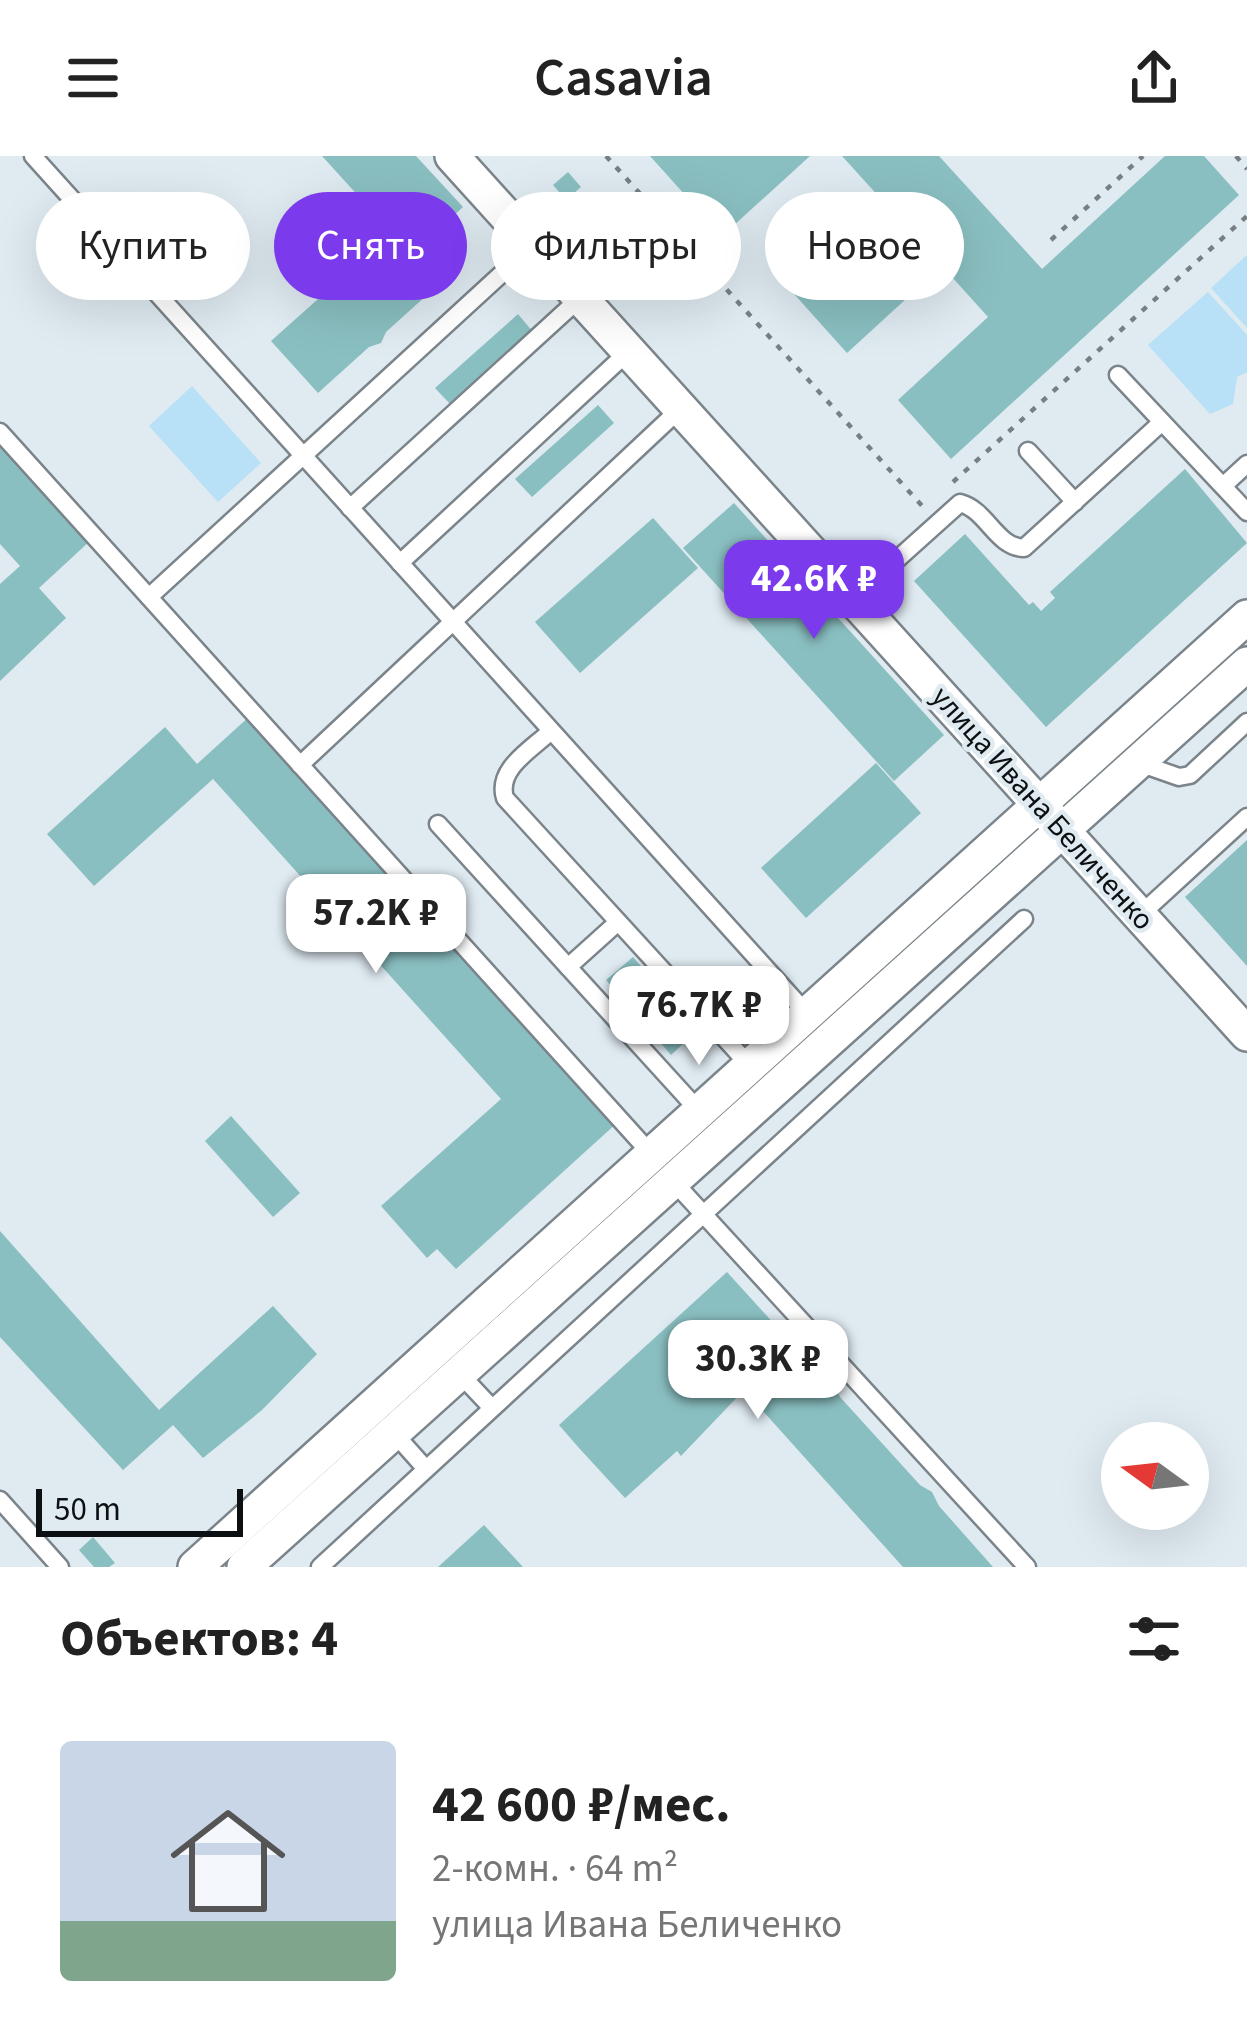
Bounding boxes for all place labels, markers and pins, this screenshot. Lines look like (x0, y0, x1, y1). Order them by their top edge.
pin: 42.6K ₽ (703, 540, 925, 642)
pin: 57.2K ₽ (265, 874, 487, 976)
pin: 76.7K ₽ (588, 966, 810, 1068)
pin: 30.3K ₽ (647, 1320, 869, 1422)

